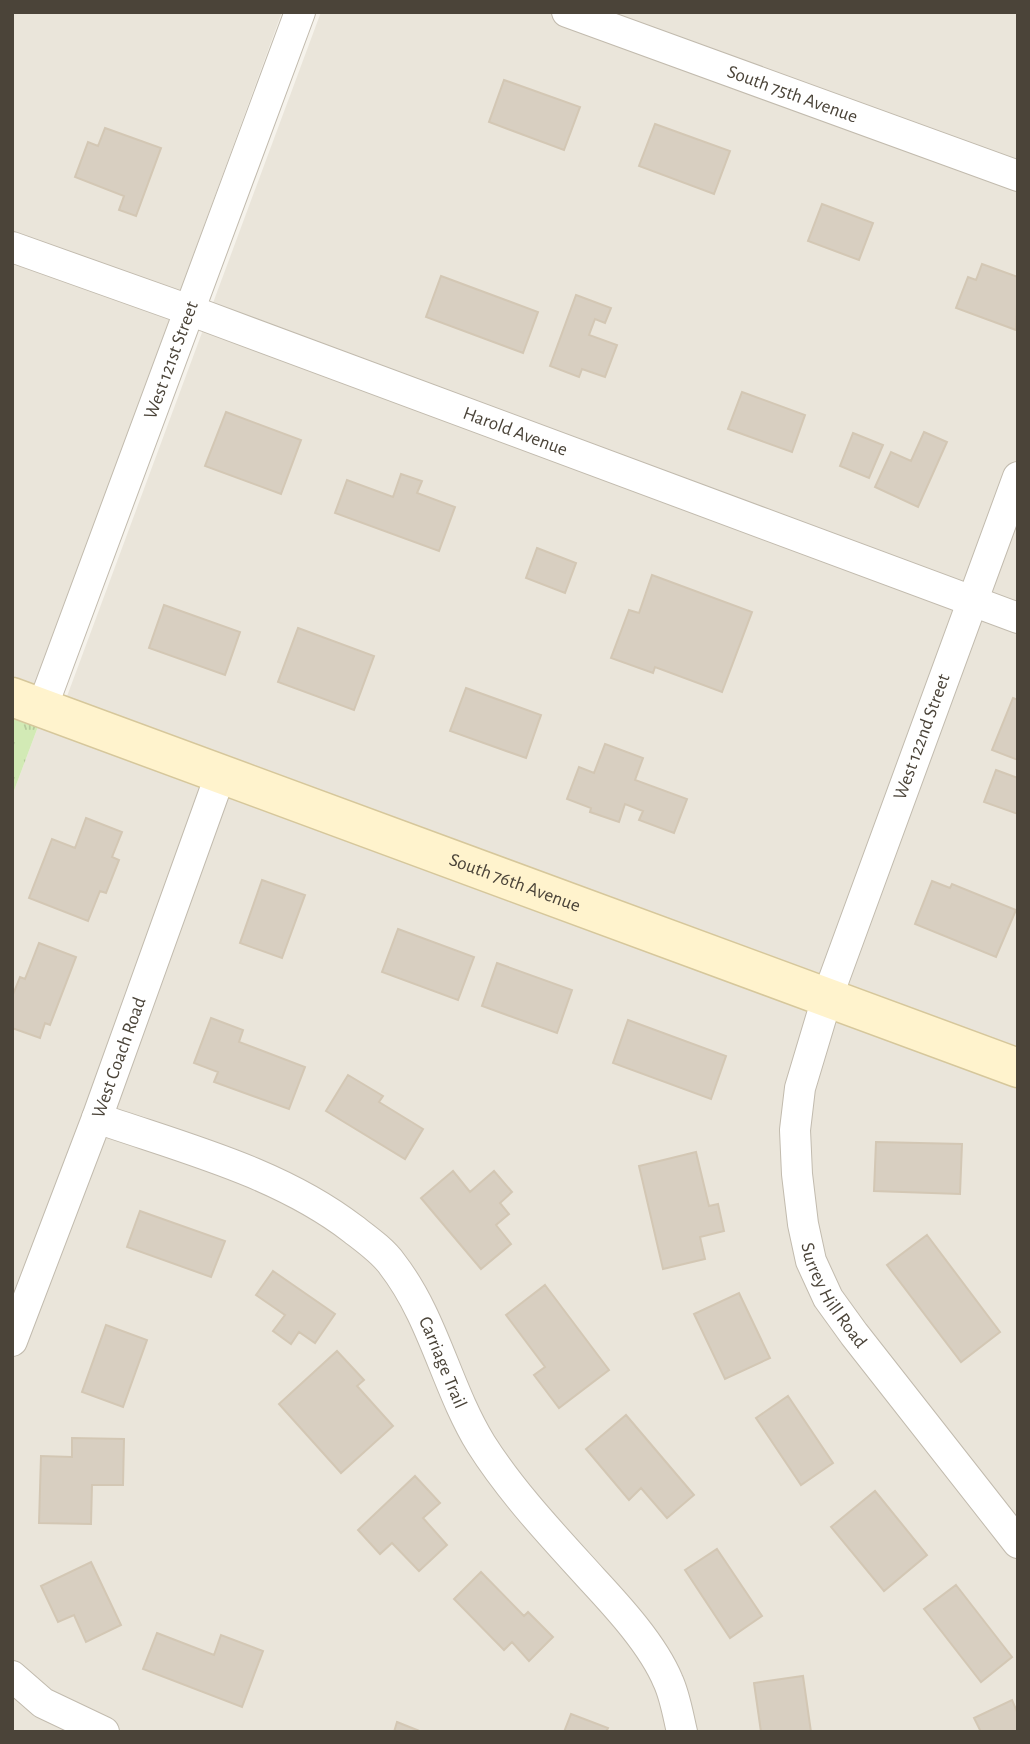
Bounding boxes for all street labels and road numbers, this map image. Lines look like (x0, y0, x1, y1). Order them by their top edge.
street label: South 75th Avenue (725, 62, 860, 126)
street label: West 121st Street (141, 299, 201, 422)
street label: Harold Avenue (461, 403, 570, 459)
street label: West 122nd Street (890, 672, 954, 802)
street label: South 76th Avenue (447, 850, 583, 915)
street label: West Coach Road (88, 994, 149, 1120)
street label: Surrey Hill Road (798, 1241, 871, 1352)
street label: Carriage Trail (415, 1313, 470, 1411)

